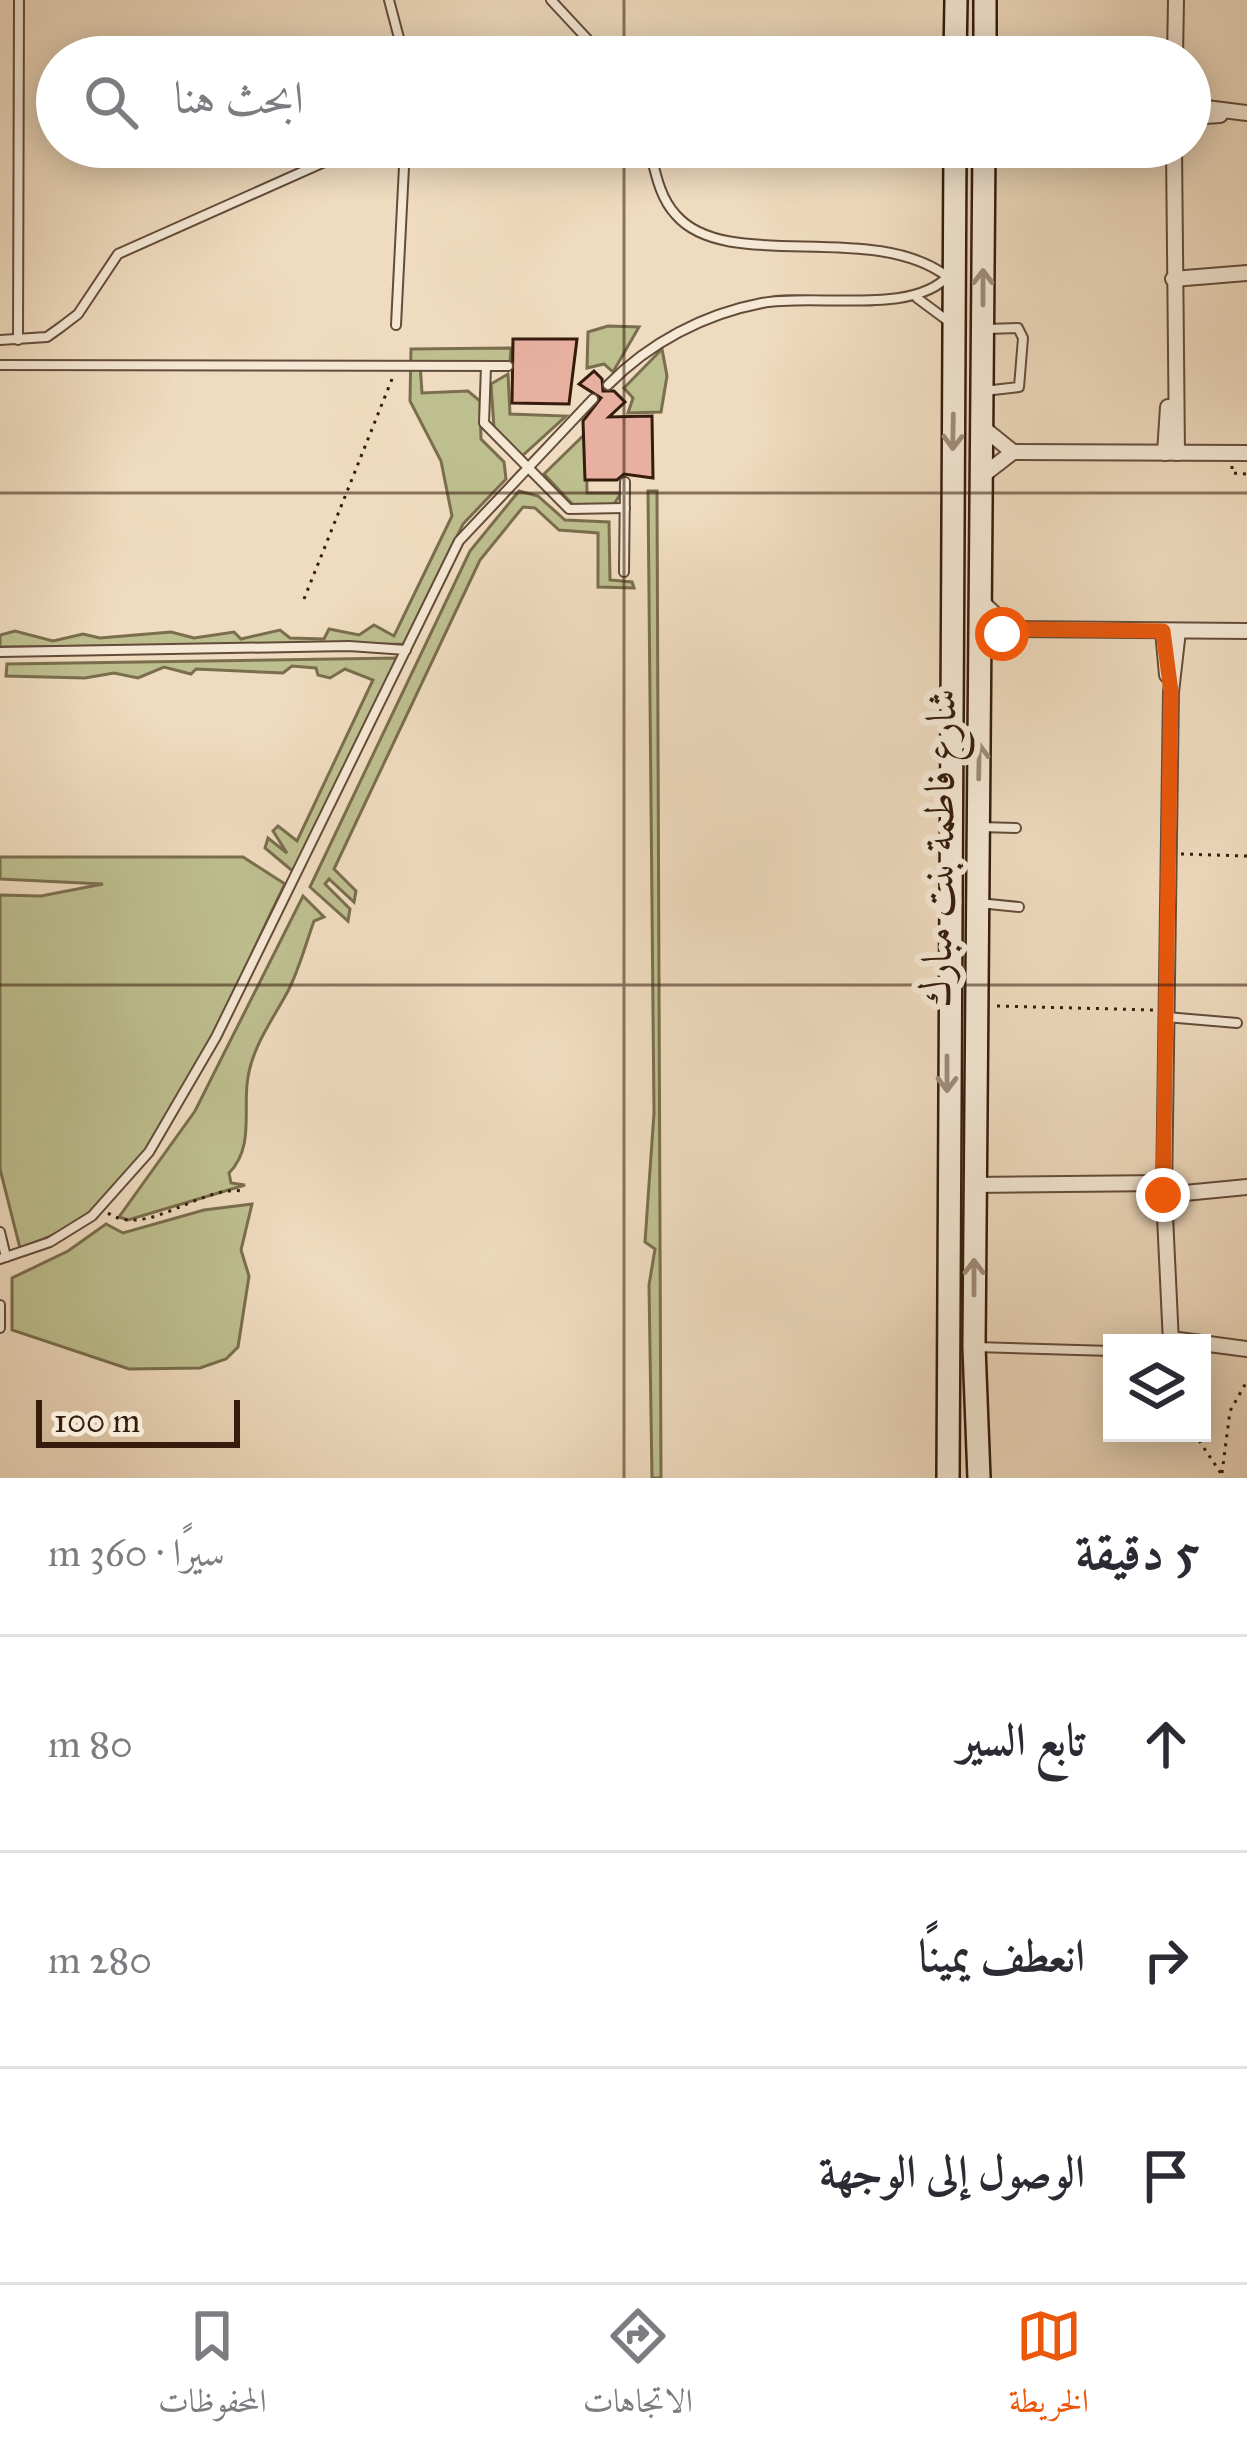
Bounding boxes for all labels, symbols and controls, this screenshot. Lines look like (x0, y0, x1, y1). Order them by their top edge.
search box (36, 36, 1211, 168)
icon: search (78, 69, 144, 135)
text: ابحث هنا (174, 70, 304, 125)
one-way arrow (972, 268, 994, 307)
one-way arrow (942, 412, 964, 451)
route start (975, 607, 1029, 661)
street label: شارع فاطمة بنت مبارك (910, 688, 977, 1008)
one-way arrow (968, 742, 990, 781)
one-way arrow (936, 1054, 958, 1093)
route end (1136, 1168, 1190, 1222)
one-way arrow (963, 1258, 986, 1297)
map controls (1103, 1334, 1211, 1442)
button: layers (1103, 1334, 1211, 1442)
scale bar (36, 1394, 240, 1447)
text: 100 m (54, 1401, 140, 1441)
text: 5 دقيقة (1075, 1521, 1199, 1583)
text: سيرًا · 360 m (48, 1529, 225, 1577)
icon: ahead (1133, 1711, 1199, 1777)
text: تابع السير (958, 1712, 1085, 1767)
text: 80 m (48, 1720, 133, 1768)
icon: right (1133, 1927, 1199, 1993)
text: انعطف يمينًا (919, 1928, 1085, 1983)
text: 280 m (48, 1936, 152, 1984)
icon: arrive (1133, 2143, 1199, 2209)
text: الوصول إلى الوجهة (819, 2144, 1085, 2199)
tab: المحفوظات (158, 2303, 267, 2433)
tab: الاتجاهات (583, 2303, 693, 2433)
tab: الخريطة (1009, 2303, 1089, 2433)

